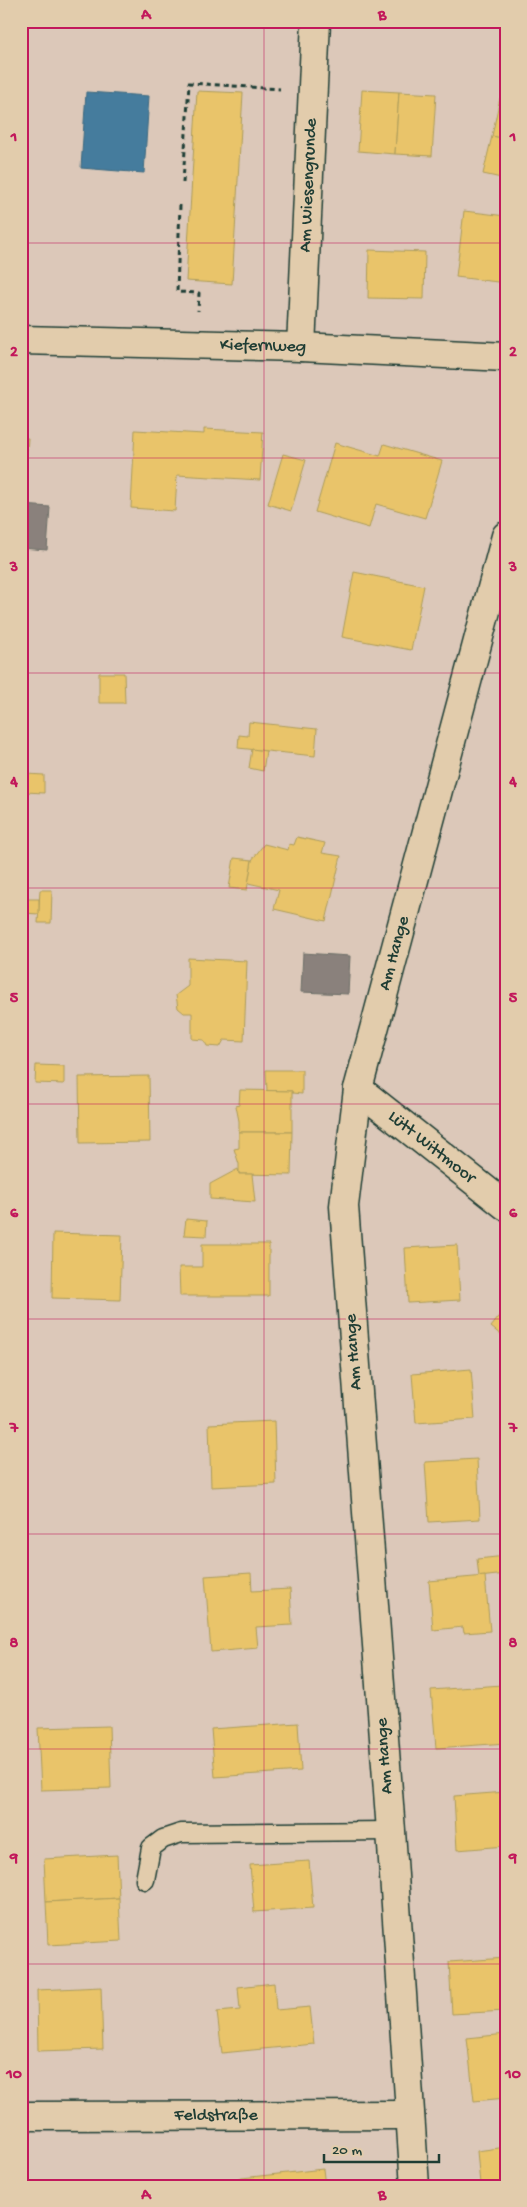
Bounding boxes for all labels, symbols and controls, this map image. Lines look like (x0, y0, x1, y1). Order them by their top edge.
text: A (140, 7, 152, 26)
text: B (377, 7, 387, 26)
street label: Am Wiesengrunde (295, 117, 322, 253)
text: 1 (10, 129, 17, 148)
text: 1 (509, 129, 516, 148)
street label: Kiefernweg (219, 334, 306, 358)
text: 2 (10, 344, 18, 363)
text: 2 (509, 344, 517, 363)
text: 3 (9, 559, 18, 578)
text: 3 (508, 559, 517, 578)
text: 4 (9, 774, 18, 793)
text: 4 (508, 774, 517, 793)
street label: Am Hange (374, 913, 415, 993)
text: 5 (10, 990, 19, 1009)
text: 5 (509, 990, 518, 1009)
street label: Lütt Wittmoor (384, 1106, 481, 1189)
text: 6 (10, 1205, 19, 1224)
text: 6 (509, 1205, 518, 1224)
street label: Am Hange (341, 1313, 367, 1391)
text: 7 (9, 1420, 19, 1439)
text: 7 (508, 1420, 518, 1439)
text: 8 (10, 1635, 19, 1654)
text: 8 (509, 1635, 518, 1654)
street label: Am Hange (372, 1717, 398, 1795)
text: 9 (9, 1850, 18, 1869)
text: 9 (508, 1850, 517, 1869)
text: 10 (5, 2066, 22, 2085)
text: 10 (504, 2066, 521, 2085)
street label: Feldstraße (173, 2105, 259, 2126)
scale bar (324, 2132, 440, 2164)
text: 20 m (332, 2142, 362, 2160)
text: A (140, 2187, 152, 2206)
text: B (377, 2187, 387, 2206)

